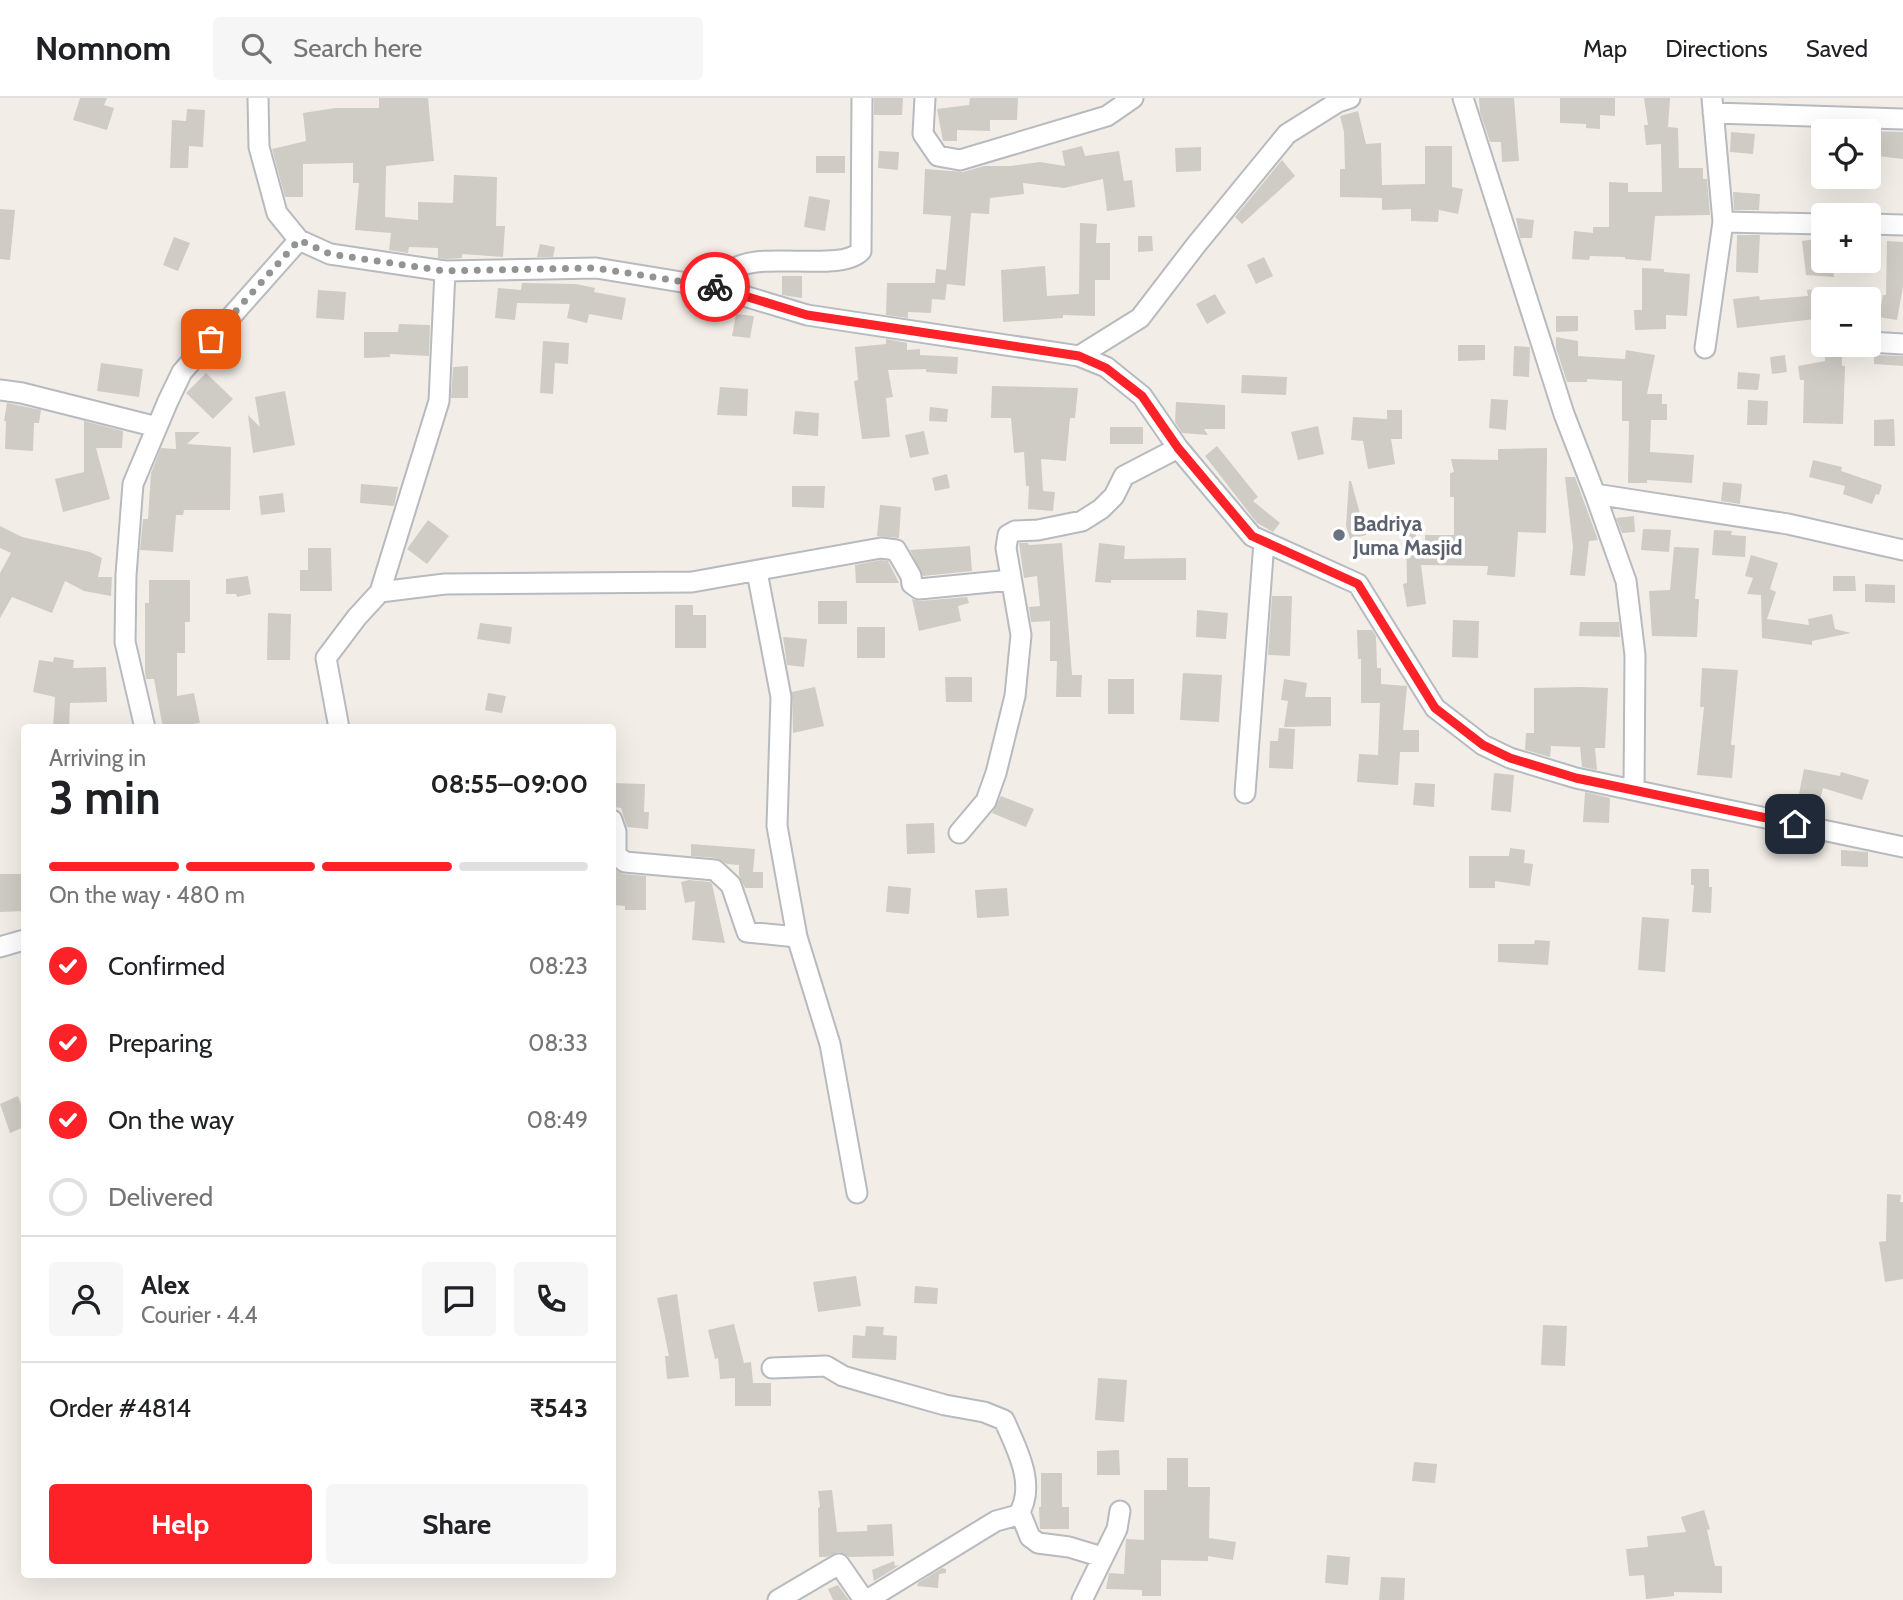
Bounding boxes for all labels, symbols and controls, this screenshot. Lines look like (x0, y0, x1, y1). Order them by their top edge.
search box (213, 17, 703, 80)
text: Nomnom (35, 28, 171, 68)
icon: search (237, 29, 275, 67)
text: Search here (293, 32, 422, 64)
text: Map (1583, 34, 1627, 63)
text: Directions (1665, 34, 1768, 63)
text: Saved (1806, 34, 1868, 63)
map controls (1811, 119, 1881, 357)
button: locate (1811, 119, 1881, 189)
button: + (1811, 203, 1881, 273)
courier (680, 252, 750, 322)
icon: bike (696, 268, 734, 306)
button: − (1811, 287, 1881, 357)
pin (181, 309, 241, 369)
icon: bag (192, 320, 230, 358)
place label: Badriya Juma Masjid (1352, 511, 1462, 560)
marker: Badriya Juma Masjid (1331, 527, 1347, 543)
text: Arriving in (49, 744, 146, 772)
text: 08:55–09:00 (430, 768, 588, 800)
text: 3 min (49, 770, 161, 826)
pin (1765, 794, 1825, 854)
icon: home (1776, 805, 1814, 843)
text: On the way · 480 m (49, 881, 245, 909)
icon: check (49, 947, 87, 985)
text: Confirmed (108, 950, 225, 982)
text: 08:23 (529, 952, 588, 980)
icon: check (49, 1024, 87, 1062)
text: Preparing (108, 1027, 212, 1059)
text: 08:33 (528, 1029, 588, 1057)
icon: check (49, 1101, 87, 1139)
text: On the way (108, 1104, 234, 1136)
text: 08:49 (527, 1106, 588, 1134)
text: Delivered (108, 1181, 213, 1213)
button: person (49, 1262, 123, 1336)
button: chat (422, 1262, 496, 1336)
button: phone (514, 1262, 588, 1336)
text: Alex (141, 1269, 190, 1301)
text: Courier · 4.4 (141, 1301, 258, 1329)
text: Order #4814 (49, 1392, 191, 1424)
text: ₹543 (530, 1392, 588, 1424)
button: Help (49, 1484, 312, 1564)
button: Share (326, 1484, 588, 1564)

